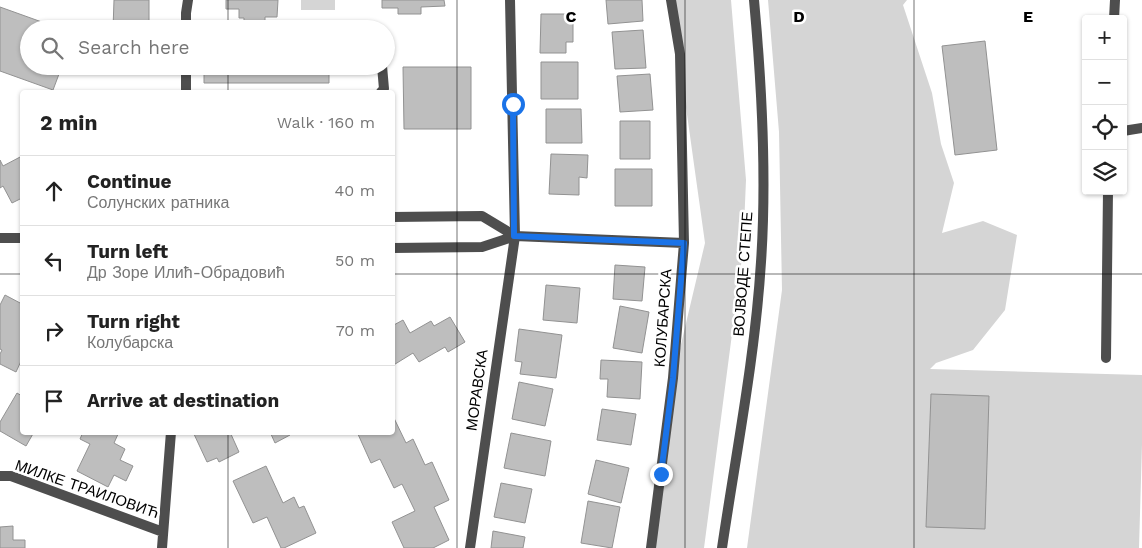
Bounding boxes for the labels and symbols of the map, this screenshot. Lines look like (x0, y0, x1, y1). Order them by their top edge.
text: C (566, 7, 577, 26)
text: D (793, 7, 805, 26)
text: E (1023, 7, 1033, 26)
route start (502, 93, 525, 116)
street label: ВОЈВОДЕ СТЕПЕ (730, 211, 756, 337)
street label: КОЛУБАРСКА (651, 268, 675, 368)
street label: МОРАВСКА (462, 348, 492, 432)
street label: МИЛКЕ ТРАИЛОВИЋ (13, 456, 161, 522)
route end (650, 463, 673, 486)

